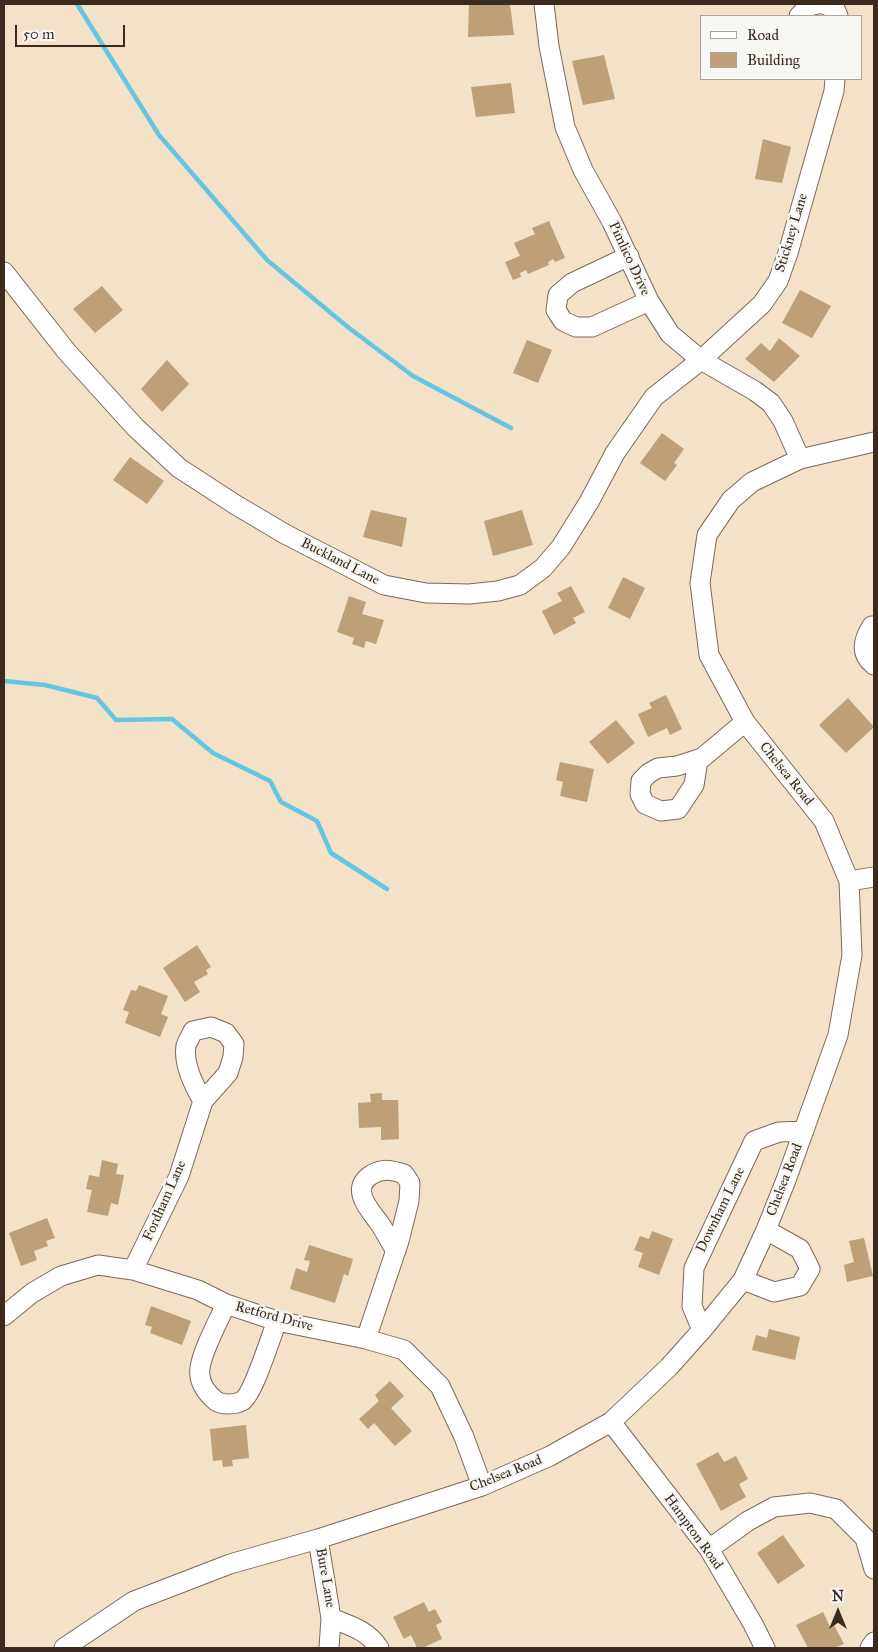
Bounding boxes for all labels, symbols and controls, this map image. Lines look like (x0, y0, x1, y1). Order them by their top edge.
scale bar (18, 15, 128, 47)
legend (700, 15, 863, 80)
text: 50 m (23, 25, 55, 43)
text: Road (747, 26, 779, 44)
text: Building (747, 51, 800, 69)
street label: Stickney Lane (772, 191, 812, 275)
street label: Pimlico Drive (605, 219, 653, 299)
street label: Buckland Lane (298, 535, 382, 589)
street label: Chelsea Road (755, 739, 817, 809)
street label: Chelsea Road (763, 1141, 807, 1219)
street label: Fordham Lane (140, 1158, 190, 1244)
street label: Downham Lane (693, 1165, 749, 1255)
street label: Retford Drive (233, 1299, 315, 1335)
street label: Chelsea Road (467, 1452, 545, 1496)
street label: Hampton Road (660, 1491, 726, 1573)
street label: Bure Lane (311, 1547, 339, 1609)
north arrow (813, 1587, 863, 1637)
text: N (832, 1588, 844, 1605)

